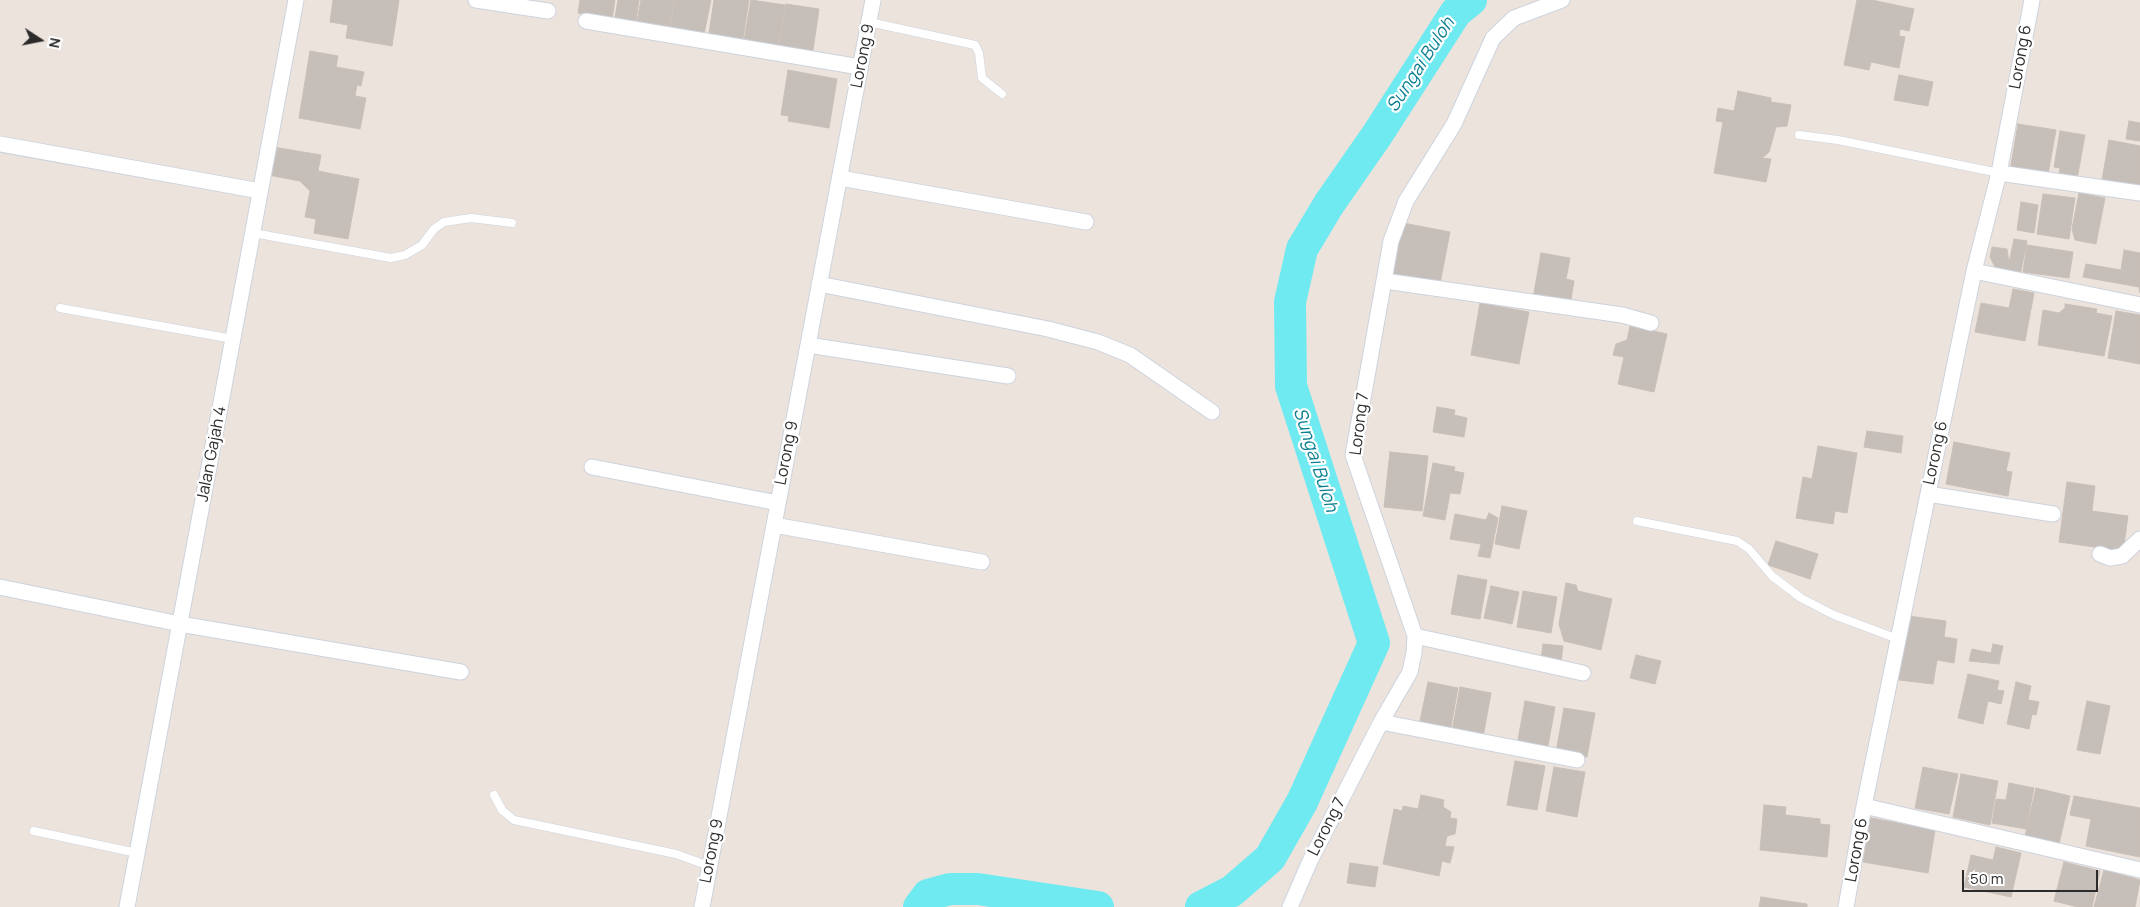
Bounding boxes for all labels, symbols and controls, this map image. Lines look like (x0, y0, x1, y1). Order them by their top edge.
water label: Sungai Buloh (1382, 14, 1460, 116)
north arrow (15, 15, 65, 65)
street label: Lorong 9 (847, 22, 879, 90)
street label: Lorong 6 (2006, 23, 2036, 91)
text: N (45, 36, 66, 50)
street label: Lorong 7 (1347, 392, 1373, 456)
street label: Jalan Gajah 4 (193, 405, 231, 503)
water label: Sungai Buloh (1288, 405, 1342, 515)
street label: Lorong 9 (771, 419, 803, 487)
street label: Lorong 6 (1920, 419, 1952, 487)
street label: Lorong 7 (1304, 795, 1350, 859)
street label: Lorong 6 (1842, 816, 1872, 884)
street label: Lorong 9 (696, 817, 728, 885)
scale bar (1965, 860, 2101, 892)
text: 50 m (1970, 868, 2004, 889)

